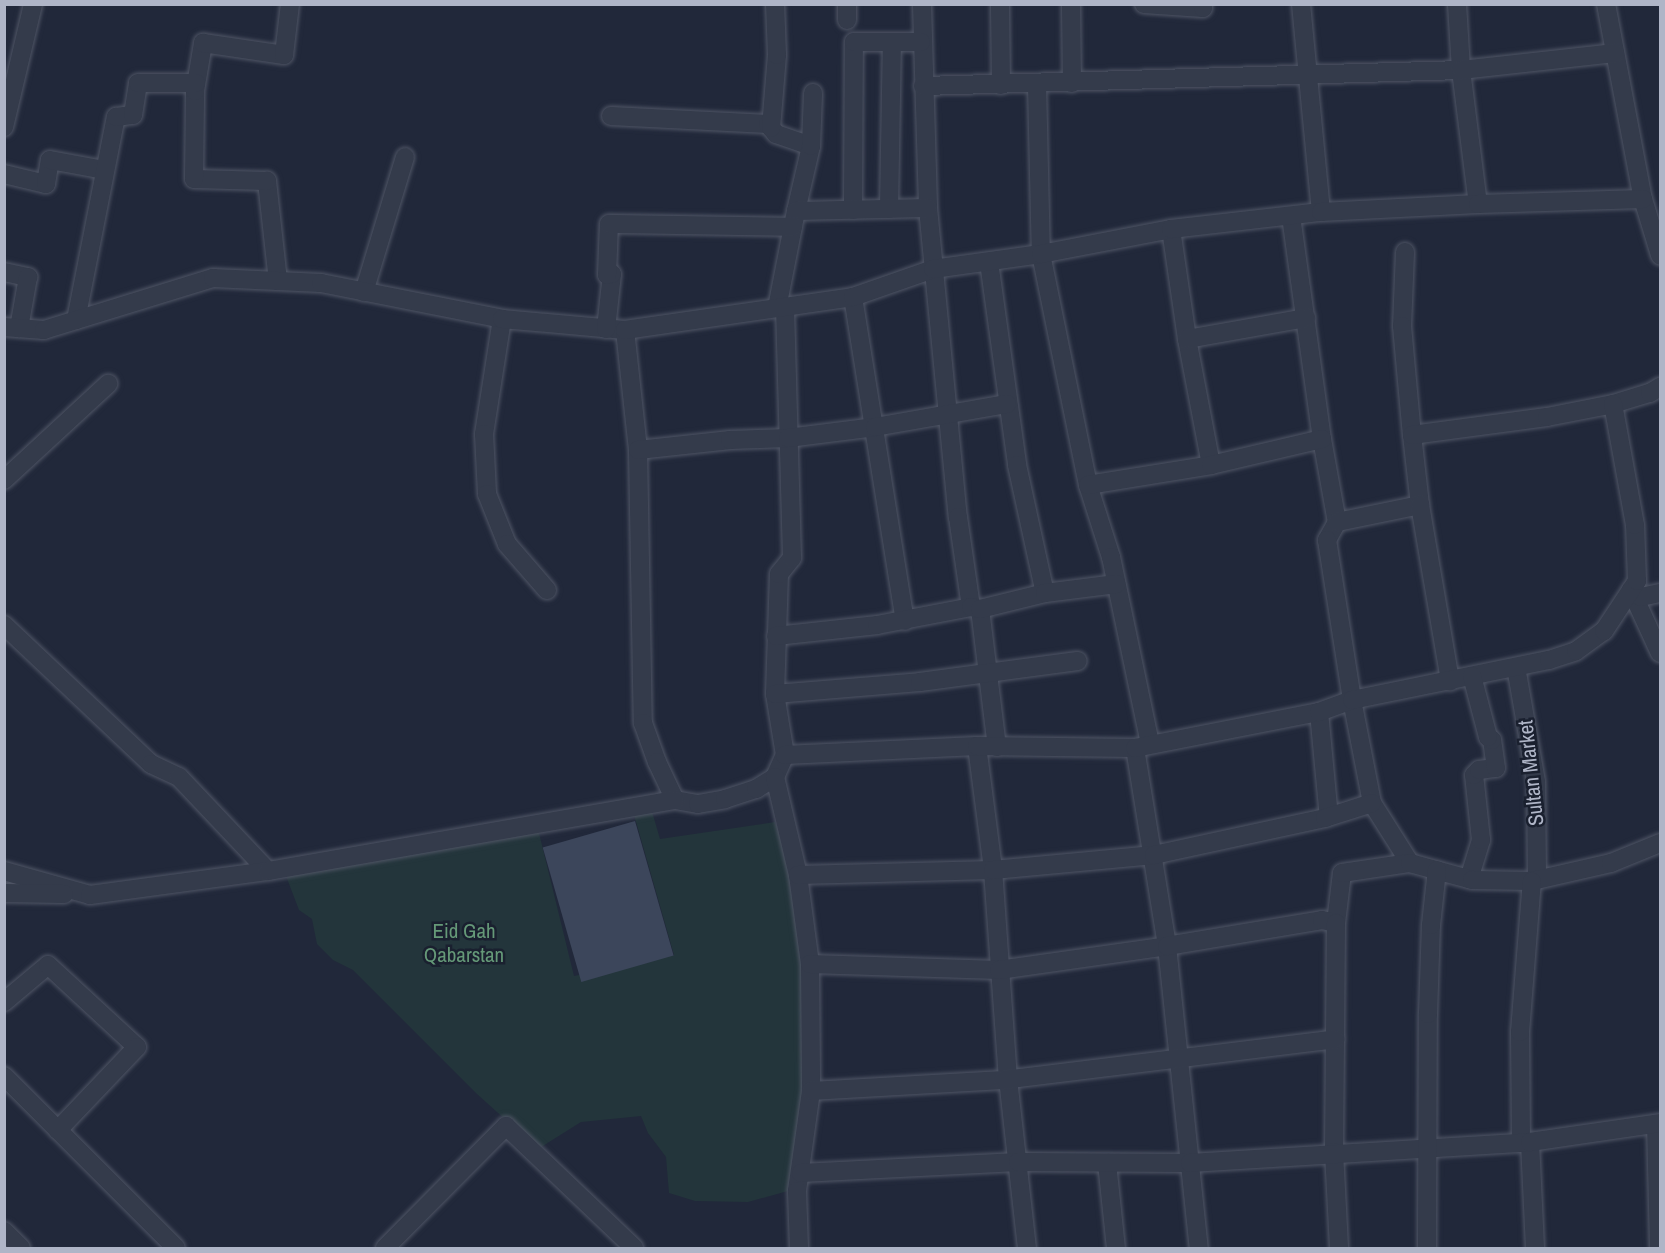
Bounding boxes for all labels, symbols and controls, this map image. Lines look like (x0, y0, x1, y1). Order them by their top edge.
street label: Sultan Market (1513, 719, 1549, 827)
park label: Eid Gah Qabarstan (424, 918, 504, 968)

